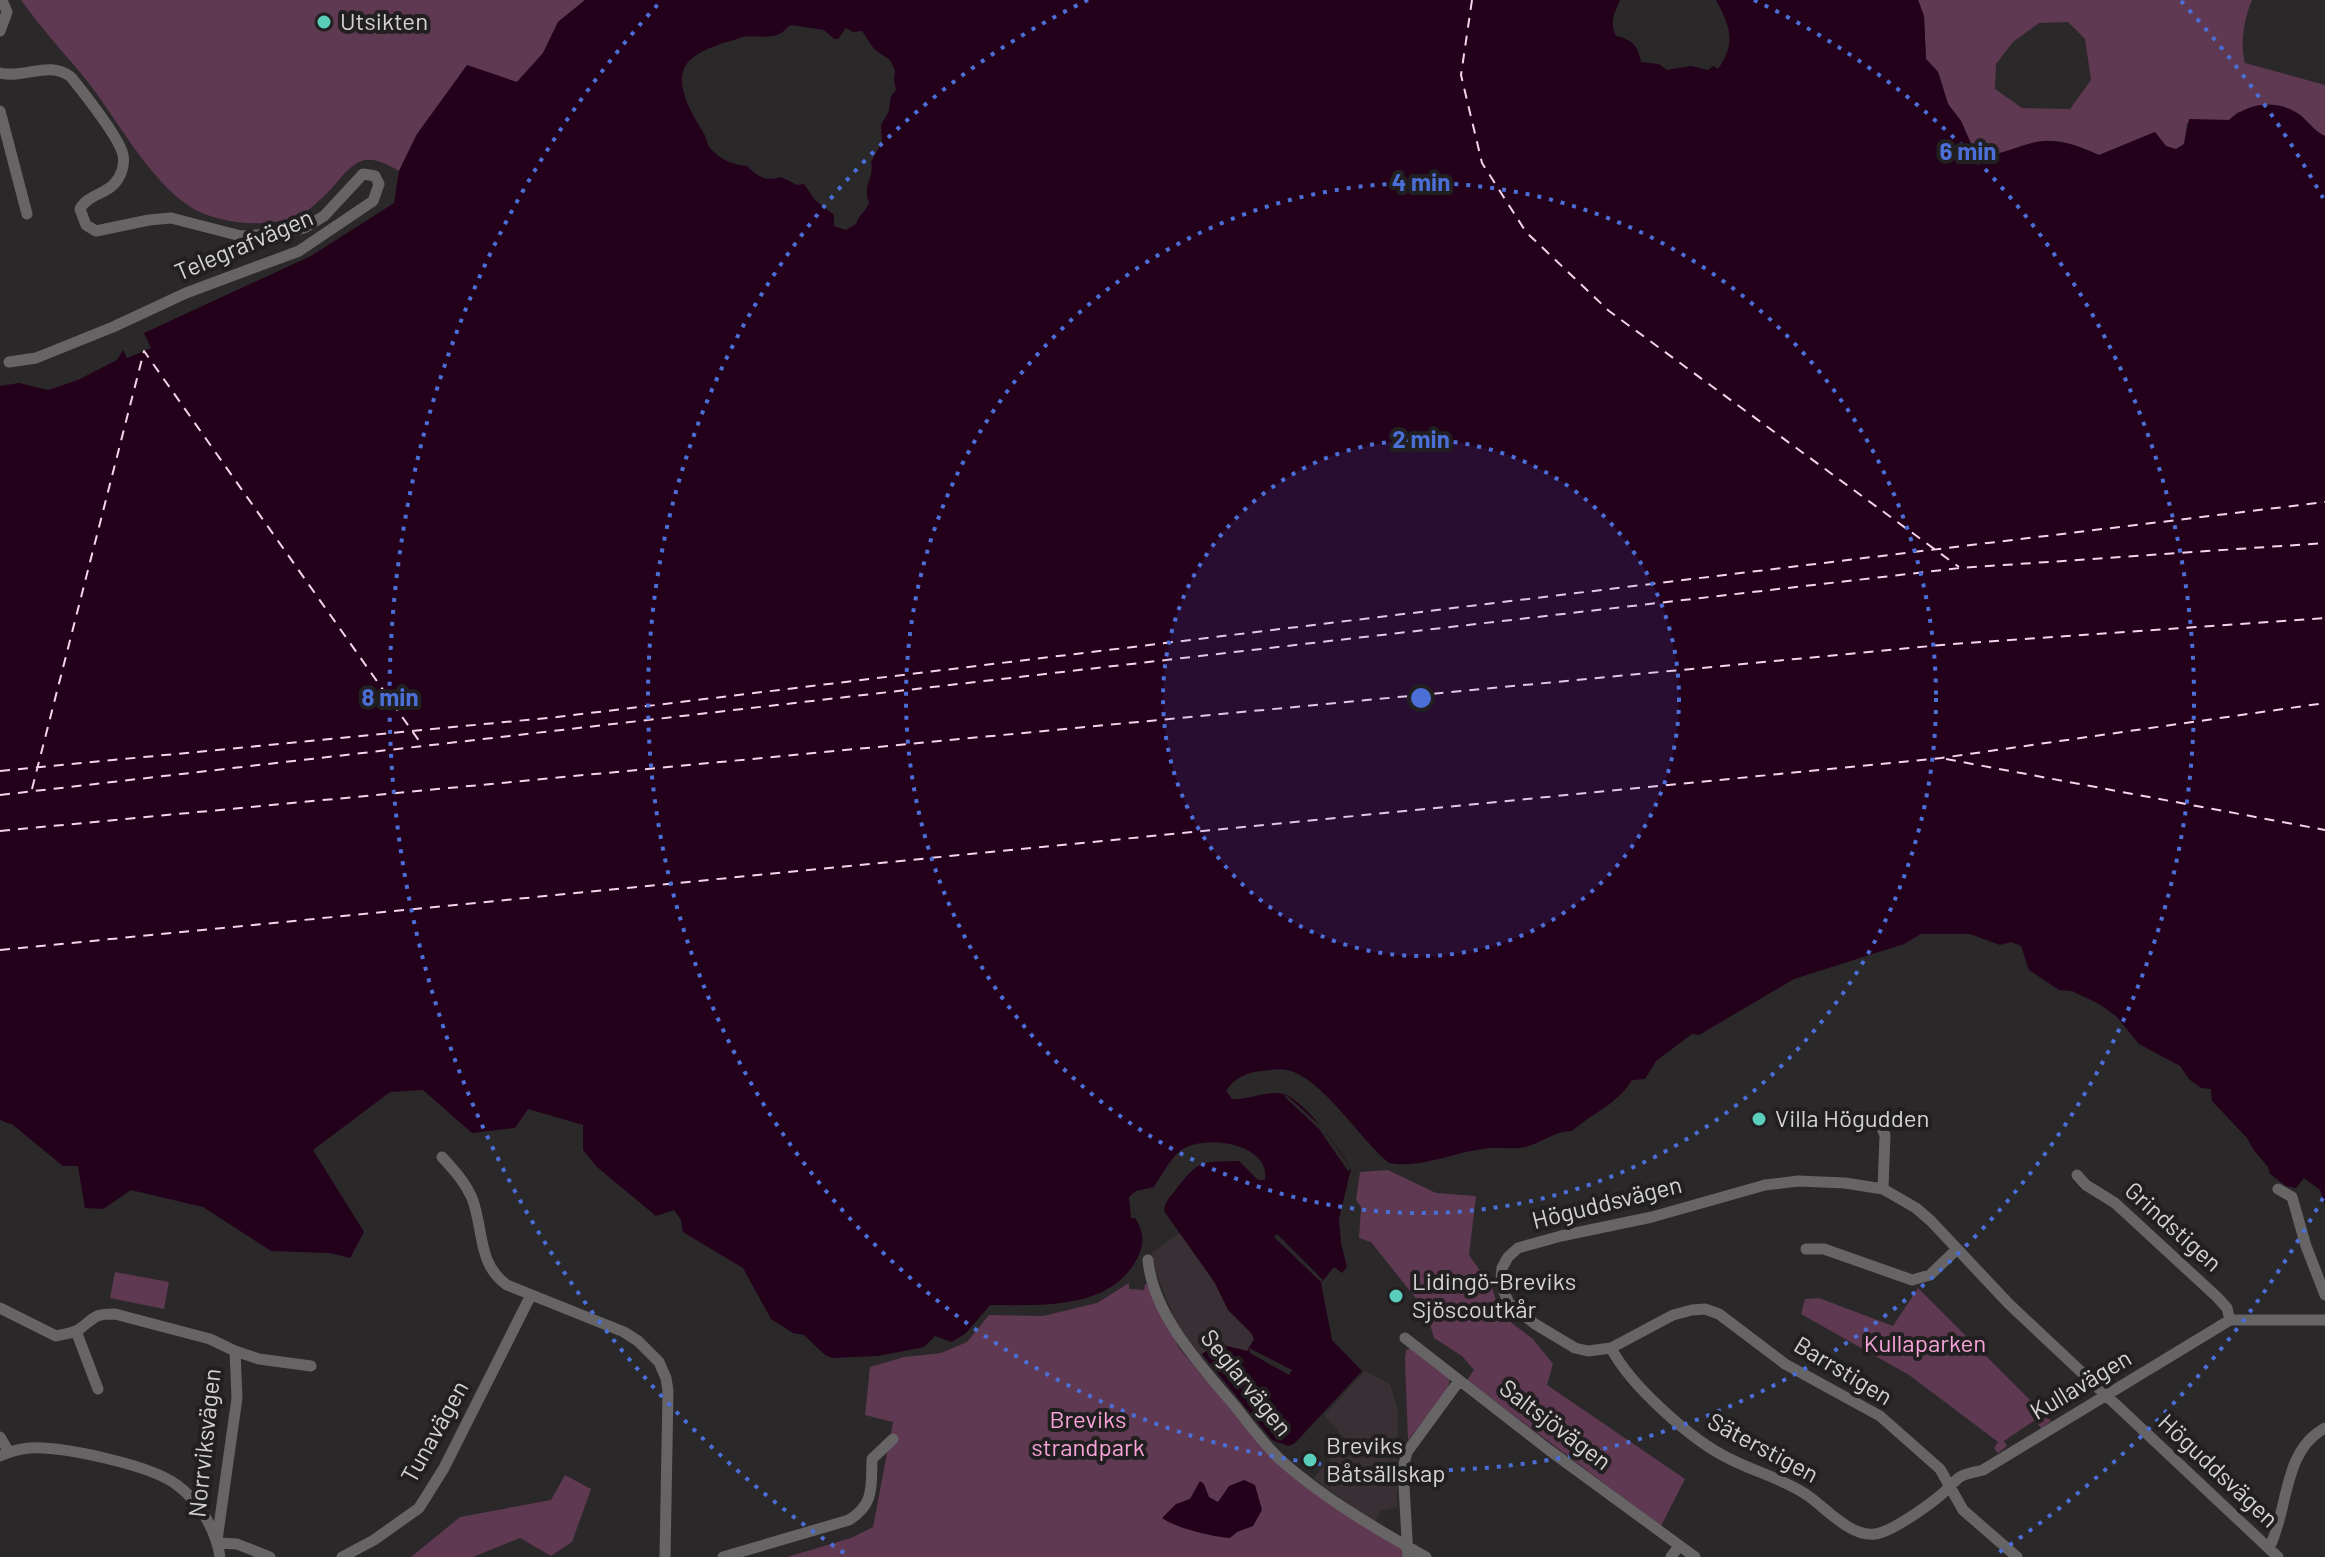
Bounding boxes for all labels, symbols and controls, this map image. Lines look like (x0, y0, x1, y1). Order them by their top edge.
place label: Utsikten (340, 6, 428, 35)
marker: Utsikten (315, 13, 333, 31)
text: 6 min (1940, 136, 1996, 165)
text: 4 min (1392, 167, 1450, 196)
street label: Telegrafvägen (170, 202, 317, 286)
text: 2 min (1392, 424, 1450, 453)
text: 8 min (361, 682, 419, 711)
centre of rings (1407, 684, 1435, 712)
place label: Villa Högudden (1775, 1103, 1930, 1132)
marker: Villa Högudden (1750, 1110, 1768, 1128)
street label: Höguddsvägen (1529, 1169, 1684, 1234)
street label: Grindstigen (2120, 1175, 2228, 1277)
place label: Lidingö-Breviks Sjöscoutkår (1412, 1266, 1576, 1323)
marker: Lidingö-Breviks Sjöscoutkår (1387, 1287, 1405, 1305)
street label: Seglarvägen (1195, 1323, 1299, 1441)
park label: Kullaparken (1864, 1328, 1986, 1357)
street label: Barrstigen (1789, 1329, 1898, 1410)
street label: Kullavägen (2024, 1342, 2136, 1425)
street label: Norrviksvägen (181, 1367, 226, 1519)
street label: Saltsjövägen (1494, 1372, 1617, 1475)
street label: Tunavägen (394, 1375, 474, 1487)
park label: Breviks strandpark (1031, 1404, 1145, 1461)
street label: Säterstigen (1703, 1405, 1824, 1488)
street label: Höguddsvägen (2153, 1407, 2285, 1533)
place label: Breviks Båtsällskap (1326, 1430, 1446, 1487)
marker: Breviks Båtsällskap (1301, 1451, 1319, 1469)

